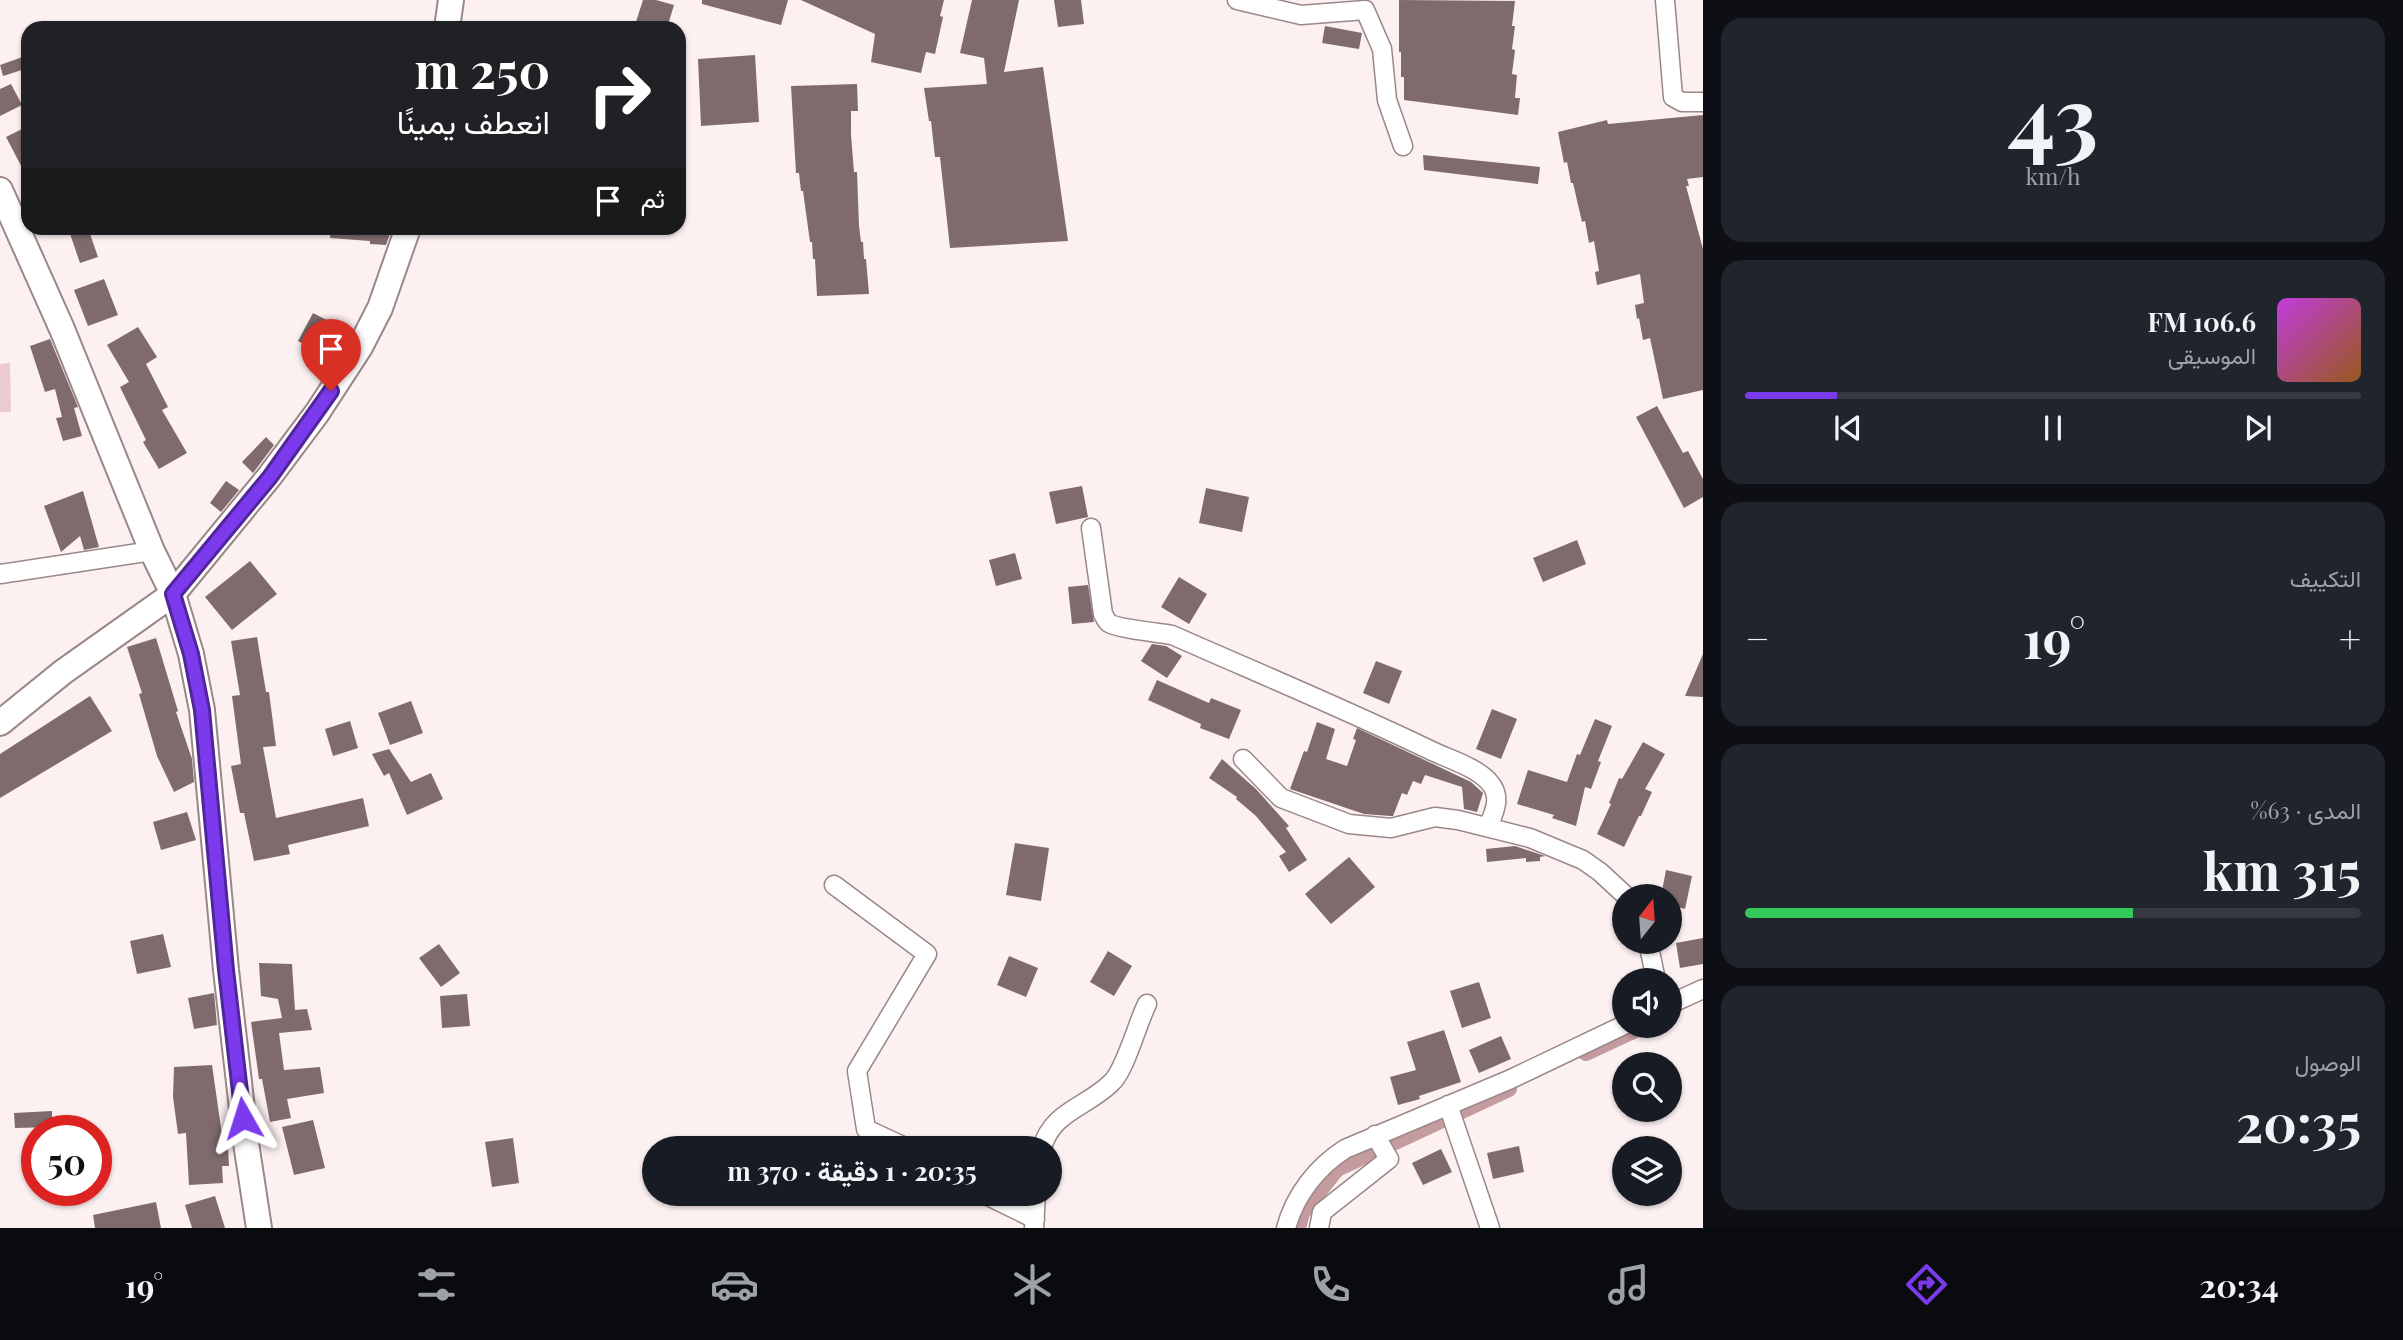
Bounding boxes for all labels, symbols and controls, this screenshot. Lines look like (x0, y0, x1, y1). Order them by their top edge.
text: 250 m (414, 36, 550, 101)
icon: right (574, 49, 665, 140)
text: 43 (2008, 54, 2098, 175)
text: انعطف يمينًا (397, 99, 550, 142)
text: km/h (2025, 160, 2081, 191)
text: ثم (641, 180, 665, 215)
icon: arrive (589, 182, 627, 220)
text: 106.6 FM (2148, 304, 2256, 339)
pin (301, 319, 361, 391)
icon: arrive (312, 330, 350, 368)
text: الموسيقى (2168, 339, 2256, 370)
icon: previous (1829, 409, 1867, 447)
icon: pause (2034, 409, 2072, 447)
icon: next (2239, 409, 2277, 447)
text: التكييف (2290, 562, 2361, 593)
text: 19° (2023, 603, 2086, 672)
text: − (1745, 612, 1770, 663)
text: + (2339, 612, 2361, 663)
text: المدى · 63% (2251, 794, 2361, 825)
text: 315 km (2203, 835, 2361, 904)
north arrow (1612, 884, 1682, 954)
map controls (1612, 884, 1682, 1206)
button: sound (1612, 968, 1682, 1038)
text: الوصول (2295, 1046, 2361, 1077)
button: search (1612, 1052, 1682, 1122)
position arrow (206, 1081, 280, 1155)
text: 20:35 (2236, 1087, 2361, 1156)
speed limit sign: 50 (21, 1115, 112, 1206)
button: layers (1612, 1136, 1682, 1206)
text: 20:35 · 1 دقيقة · 370 m (727, 1153, 977, 1188)
icon: filters (412, 1260, 461, 1309)
icon: car (710, 1260, 759, 1309)
icon: climate (1008, 1260, 1057, 1309)
icon: phone (1306, 1260, 1355, 1309)
icon: music (1604, 1260, 1653, 1309)
icon: directions (1902, 1260, 1951, 1309)
text: 19° (125, 1263, 163, 1306)
text: 20:34 (2199, 1263, 2279, 1306)

